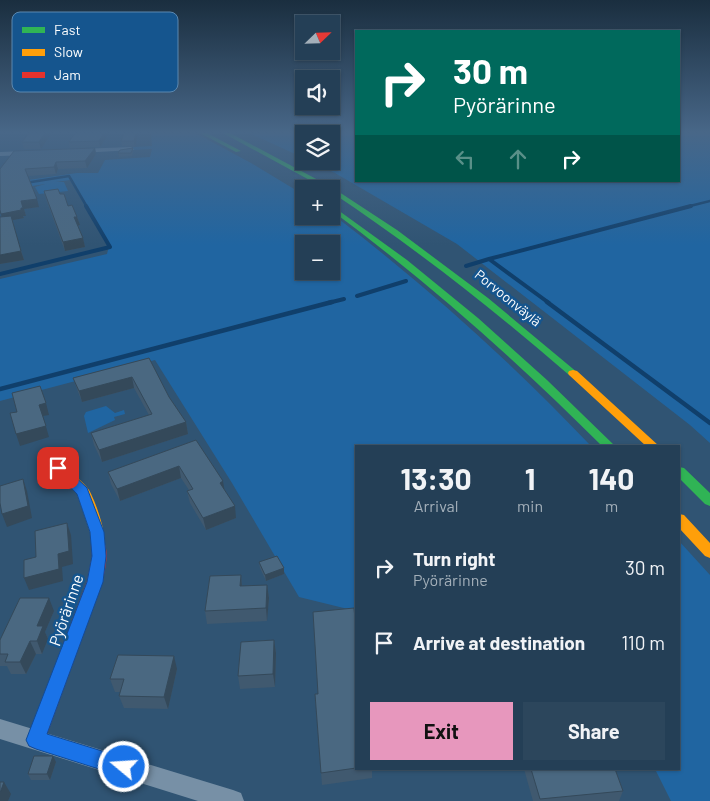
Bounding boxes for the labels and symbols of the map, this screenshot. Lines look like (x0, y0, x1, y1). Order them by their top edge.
legend (12, 12, 178, 92)
north arrow (295, 15, 340, 60)
text: Fast (54, 21, 80, 38)
text: Slow (54, 43, 83, 60)
text: Jam (54, 66, 81, 83)
street label: Porvoonväylä (472, 266, 545, 330)
pin (37, 447, 79, 489)
street label: Pyörärinne (44, 571, 87, 648)
position arrow (97, 740, 149, 792)

